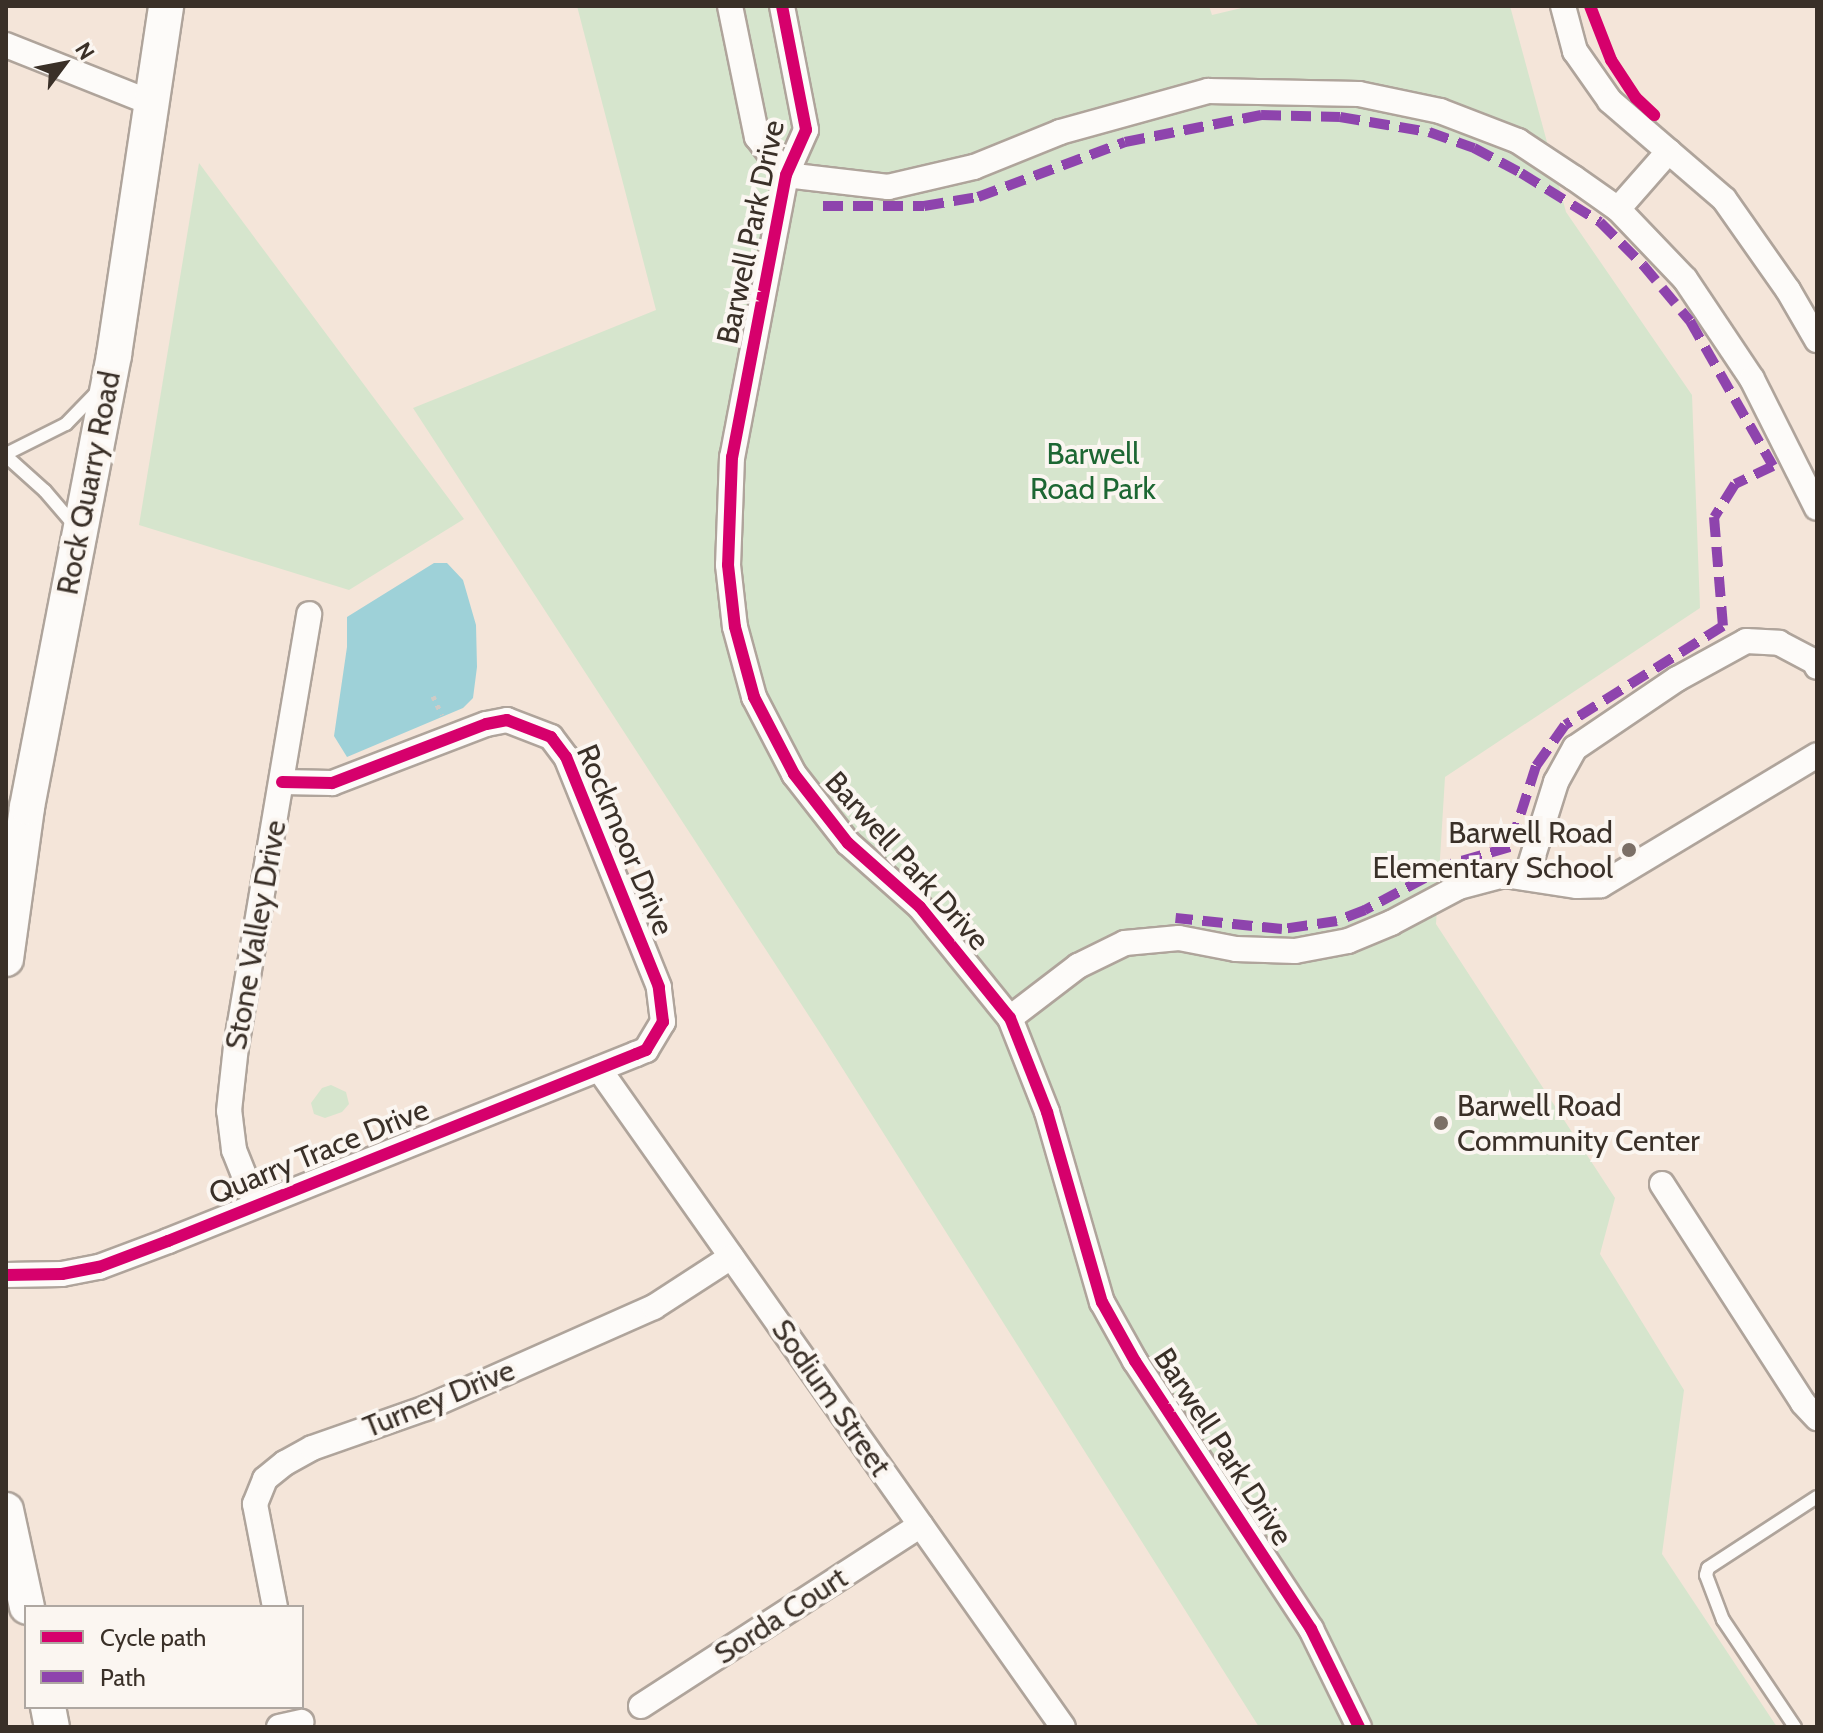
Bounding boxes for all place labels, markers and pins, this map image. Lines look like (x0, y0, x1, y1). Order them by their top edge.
place label: Barwell Road Elementary School (1373, 815, 1613, 886)
marker: Barwell Road Elementary School (1620, 841, 1638, 859)
place label: Barwell Road Community Center (1457, 1088, 1700, 1158)
marker: Barwell Road Community Center (1432, 1114, 1450, 1132)

